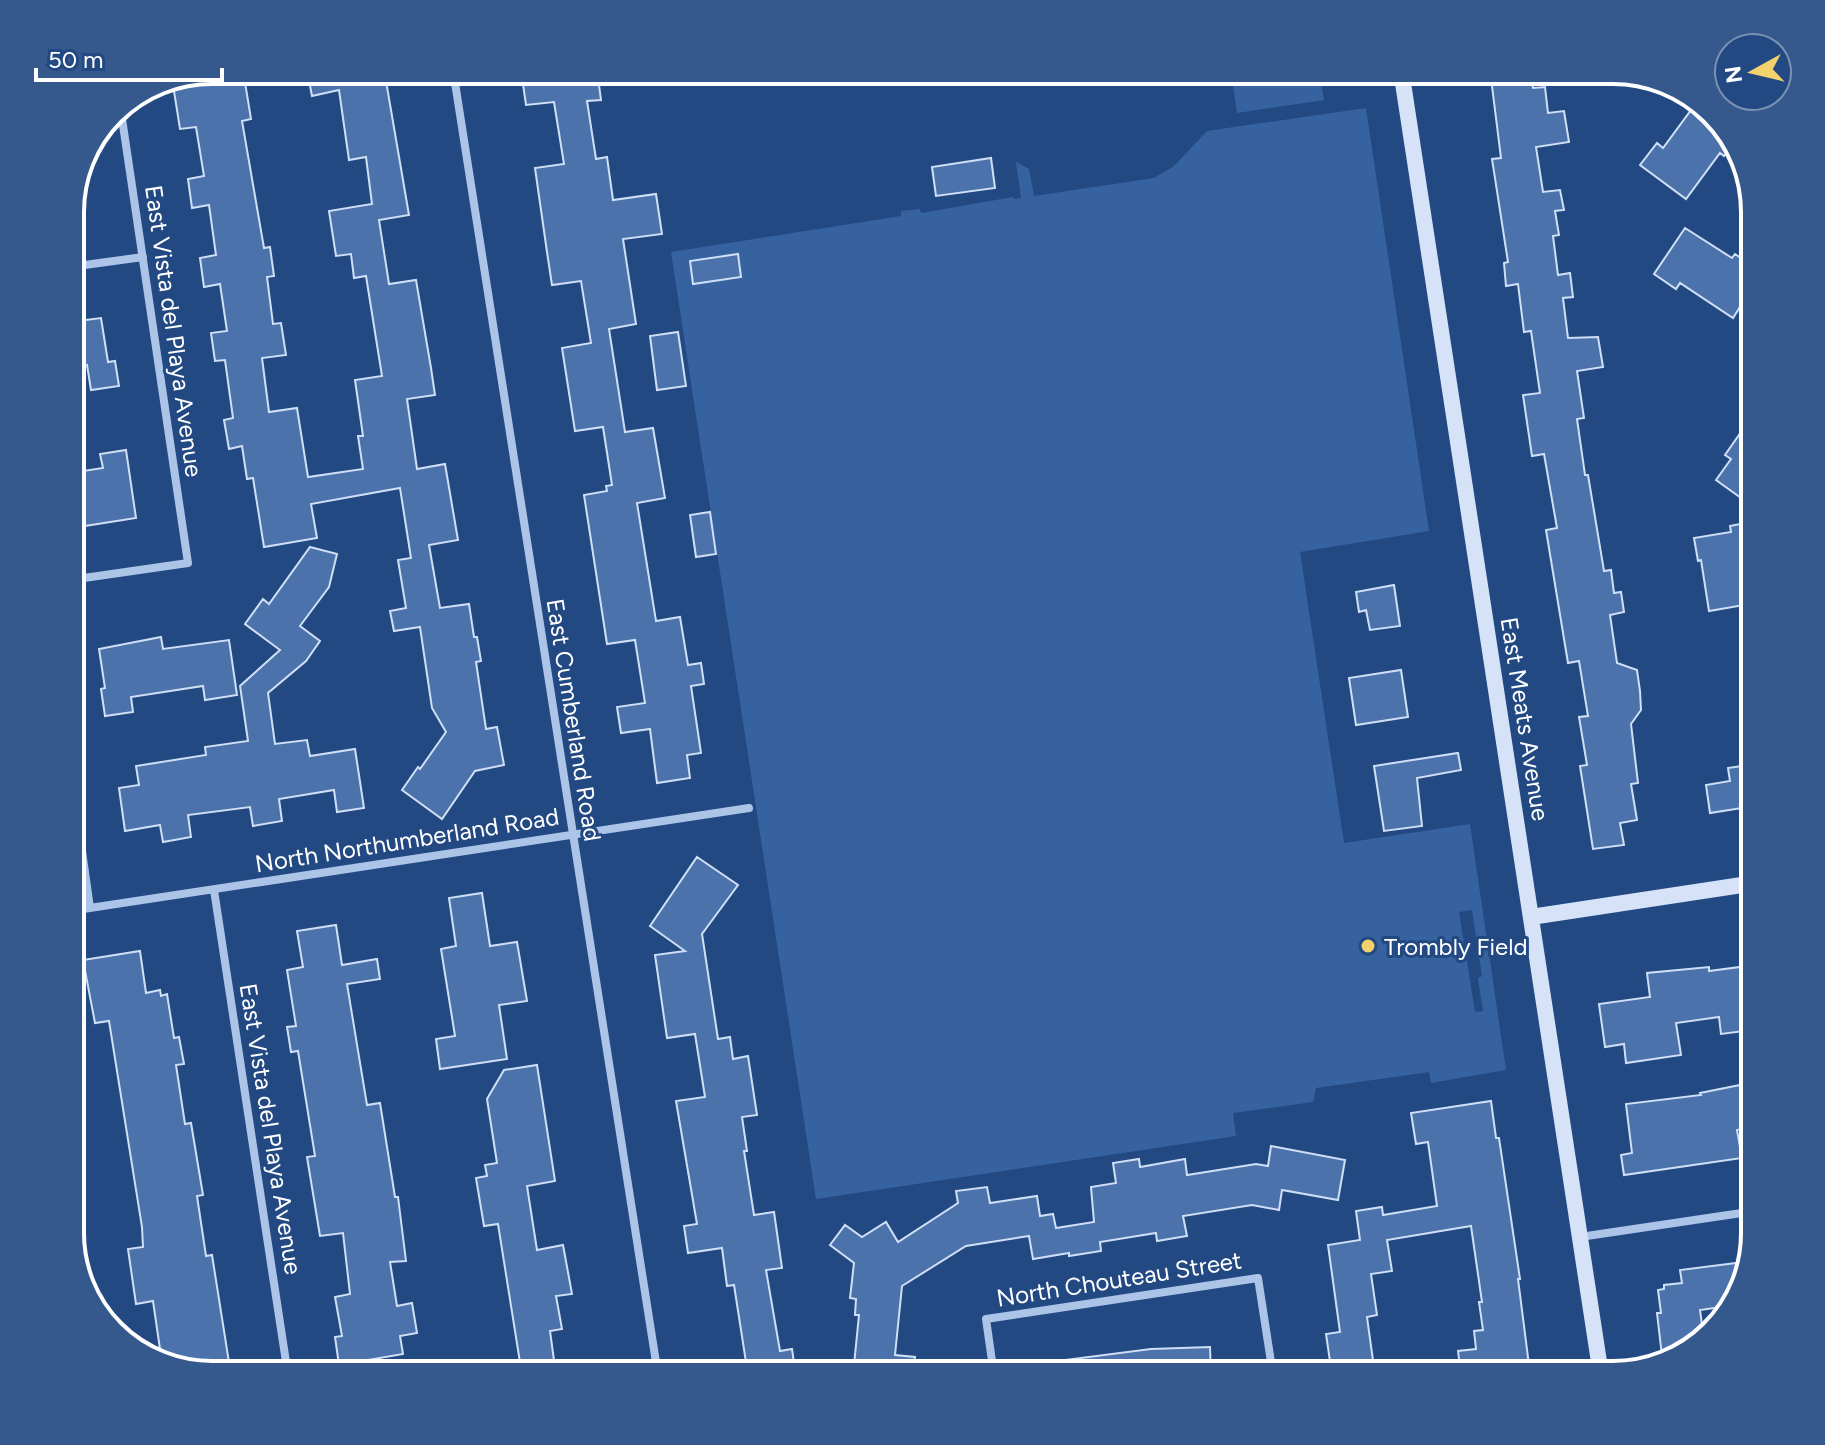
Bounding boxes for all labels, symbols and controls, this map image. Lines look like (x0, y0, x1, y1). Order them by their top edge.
scale bar (36, 32, 222, 82)
north arrow (1713, 32, 1793, 112)
text: 50 m (48, 45, 104, 74)
text: N (1719, 64, 1748, 85)
street label: East Vista del Playa Avenue (139, 183, 209, 479)
street label: East Cumberland Road (541, 597, 607, 843)
street label: East Meats Avenue (1495, 615, 1555, 823)
street label: North Northumberland Road (253, 802, 561, 878)
place label: Trombly Field (1384, 932, 1528, 961)
marker: Trombly Field (1359, 937, 1377, 955)
street label: East Vista del Playa Avenue (234, 981, 308, 1277)
street label: North Chouteau Street (994, 1245, 1244, 1313)

